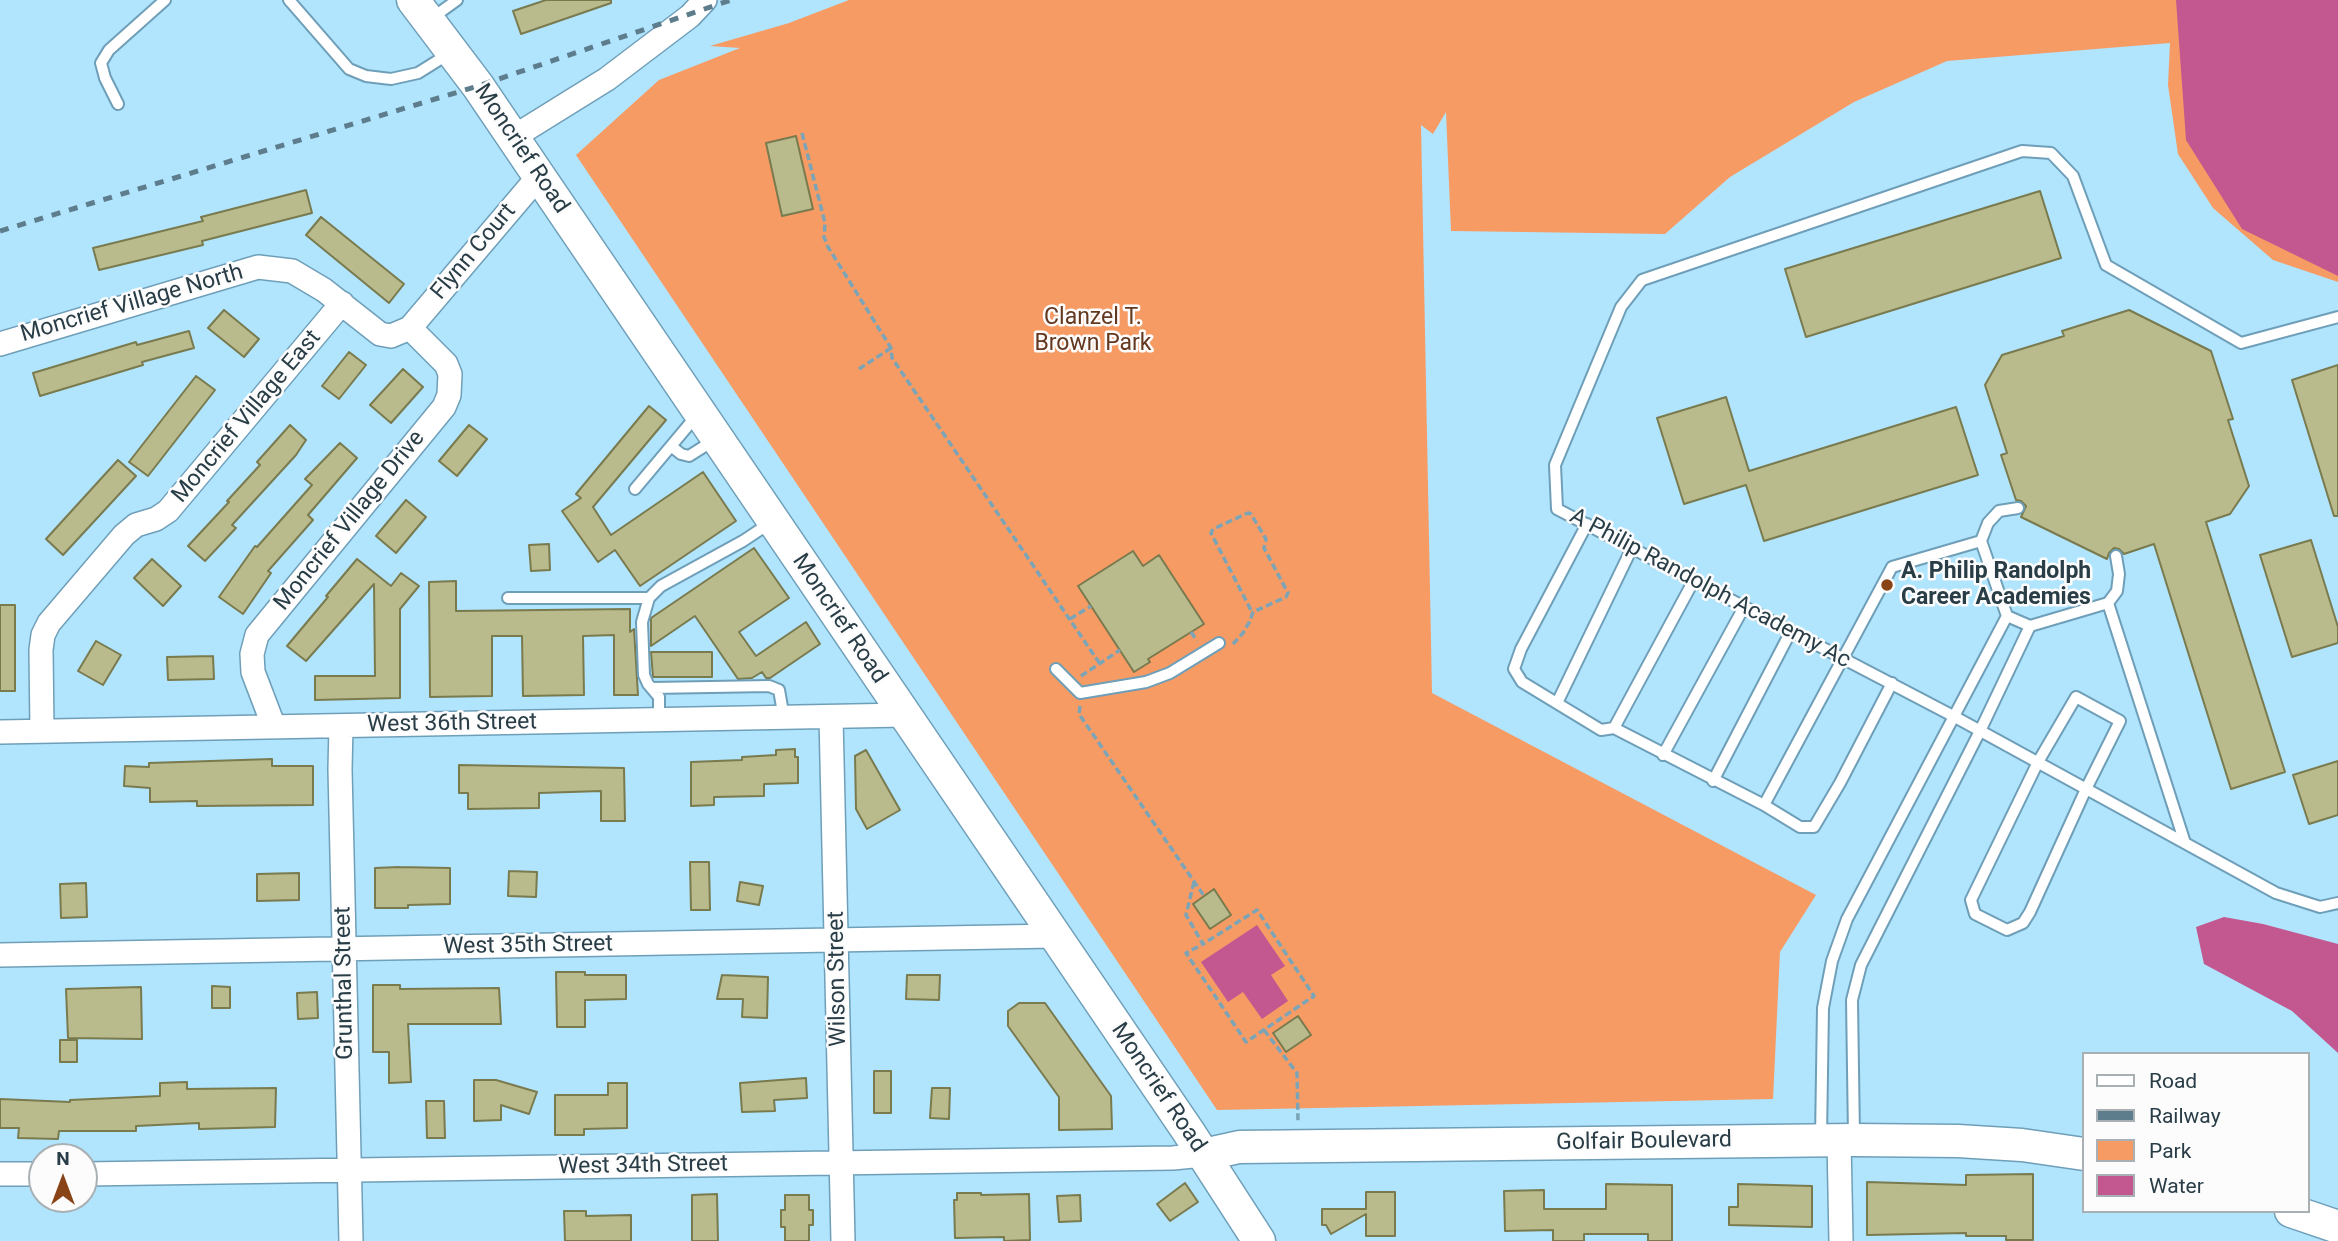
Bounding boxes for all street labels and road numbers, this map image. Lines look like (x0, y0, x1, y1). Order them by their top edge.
street label: Moncrief Road (468, 79, 574, 219)
street label: Flynn Court (426, 198, 522, 306)
street label: Moncrief Village North (18, 259, 246, 349)
street label: Moncrief Village East (167, 325, 327, 509)
street label: Moncrief Village Drive (269, 425, 431, 617)
street label: A Philip Randolph Academy Ac (1565, 503, 1855, 675)
street label: Moncrief Road (786, 549, 892, 689)
street label: West 36th Street (367, 709, 537, 739)
street label: Grunthal Street (330, 906, 360, 1060)
street label: Wilson Street (823, 911, 853, 1047)
street label: West 35th Street (443, 931, 613, 961)
street label: Moncrief Road (1105, 1018, 1211, 1158)
street label: Golfair Boulevard (1556, 1127, 1732, 1157)
street label: West 34th Street (558, 1151, 728, 1181)

